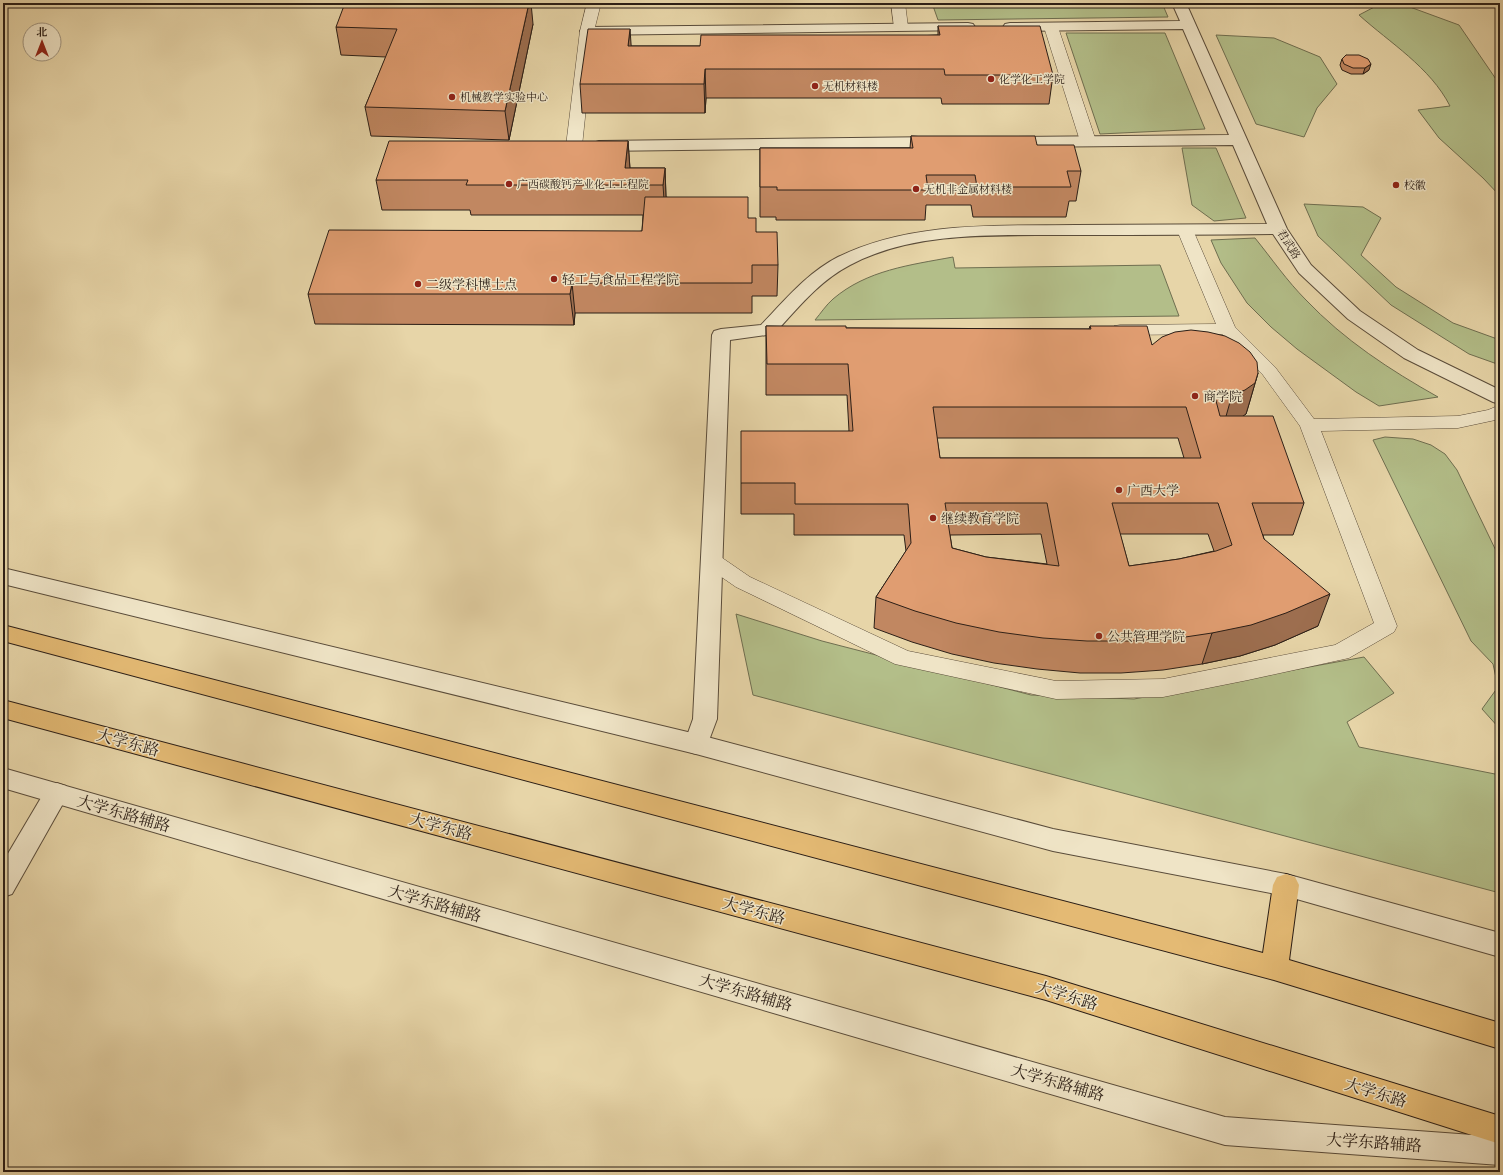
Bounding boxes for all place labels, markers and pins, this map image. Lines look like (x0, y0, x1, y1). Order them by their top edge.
place label: 化学化工学院 (999, 71, 1065, 87)
marker: 化学化工学院 (986, 74, 996, 84)
place label: 无机材料楼 (823, 78, 878, 94)
marker: 无机材料楼 (810, 81, 820, 91)
place label: 机械教学实验中心 (460, 89, 548, 105)
marker: 机械教学实验中心 (447, 92, 457, 102)
place label: 广西碳酸钙产业化工工程院 (517, 176, 649, 192)
place label: 校徽 (1404, 177, 1426, 193)
marker: 广西碳酸钙产业化工工程院 (504, 179, 514, 189)
marker: 校徽 (1391, 180, 1401, 190)
place label: 无机非金属材料楼 (924, 181, 1012, 197)
marker: 无机非金属材料楼 (911, 184, 921, 194)
place label: 轻工与食品工程学院 (562, 270, 679, 289)
marker: 轻工与食品工程学院 (549, 274, 559, 284)
place label: 二级学科博士点 (426, 275, 517, 294)
marker: 二级学科博士点 (413, 279, 423, 289)
place label: 商学院 (1203, 387, 1242, 406)
marker: 商学院 (1190, 391, 1200, 401)
place label: 广西大学 (1127, 481, 1179, 500)
marker: 广西大学 (1114, 485, 1124, 495)
place label: 继续教育学院 (941, 509, 1019, 528)
marker: 继续教育学院 (928, 513, 938, 523)
place label: 公共管理学院 (1107, 627, 1185, 646)
marker: 公共管理学院 (1094, 631, 1104, 641)

